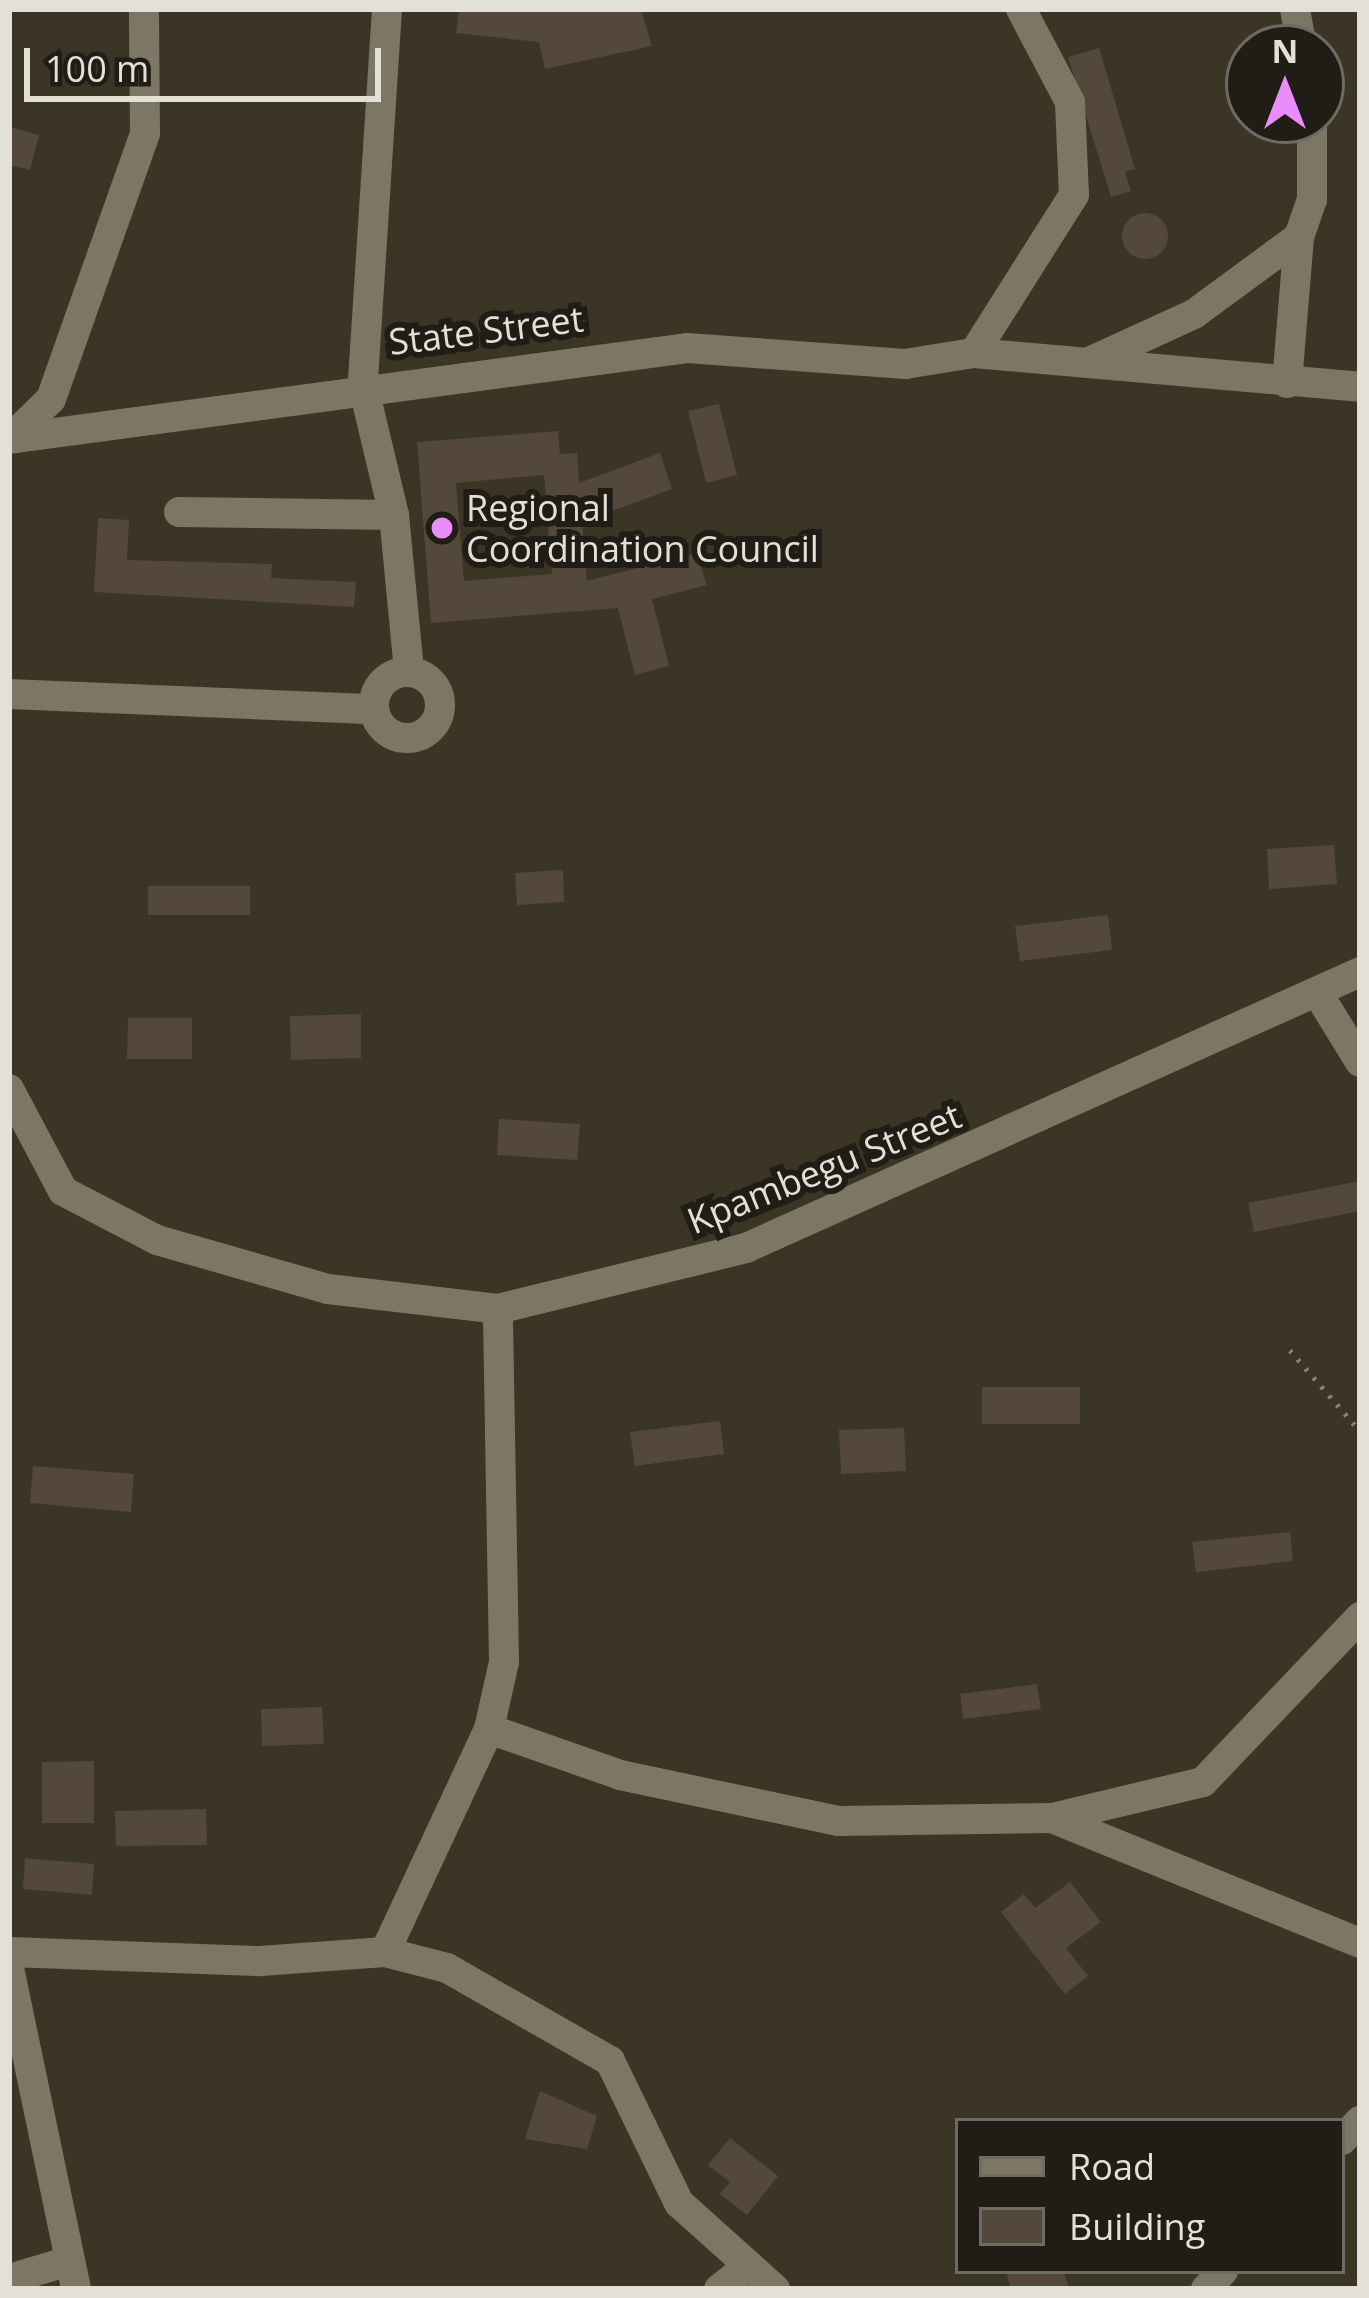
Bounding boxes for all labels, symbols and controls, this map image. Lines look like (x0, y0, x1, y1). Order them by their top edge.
scale bar (30, 24, 387, 98)
north arrow (1225, 24, 1345, 144)
text: N (1272, 28, 1298, 73)
text: 100 m (45, 44, 149, 93)
street label: State Street (386, 297, 586, 363)
place label: Regional Coordination Council (466, 485, 819, 570)
marker: Regional Coordination Council (429, 515, 455, 541)
street label: Kpambegu Street (681, 1093, 967, 1243)
legend (955, 2118, 1345, 2274)
text: Road (1069, 2142, 1155, 2191)
text: Building (1069, 2202, 1205, 2251)

